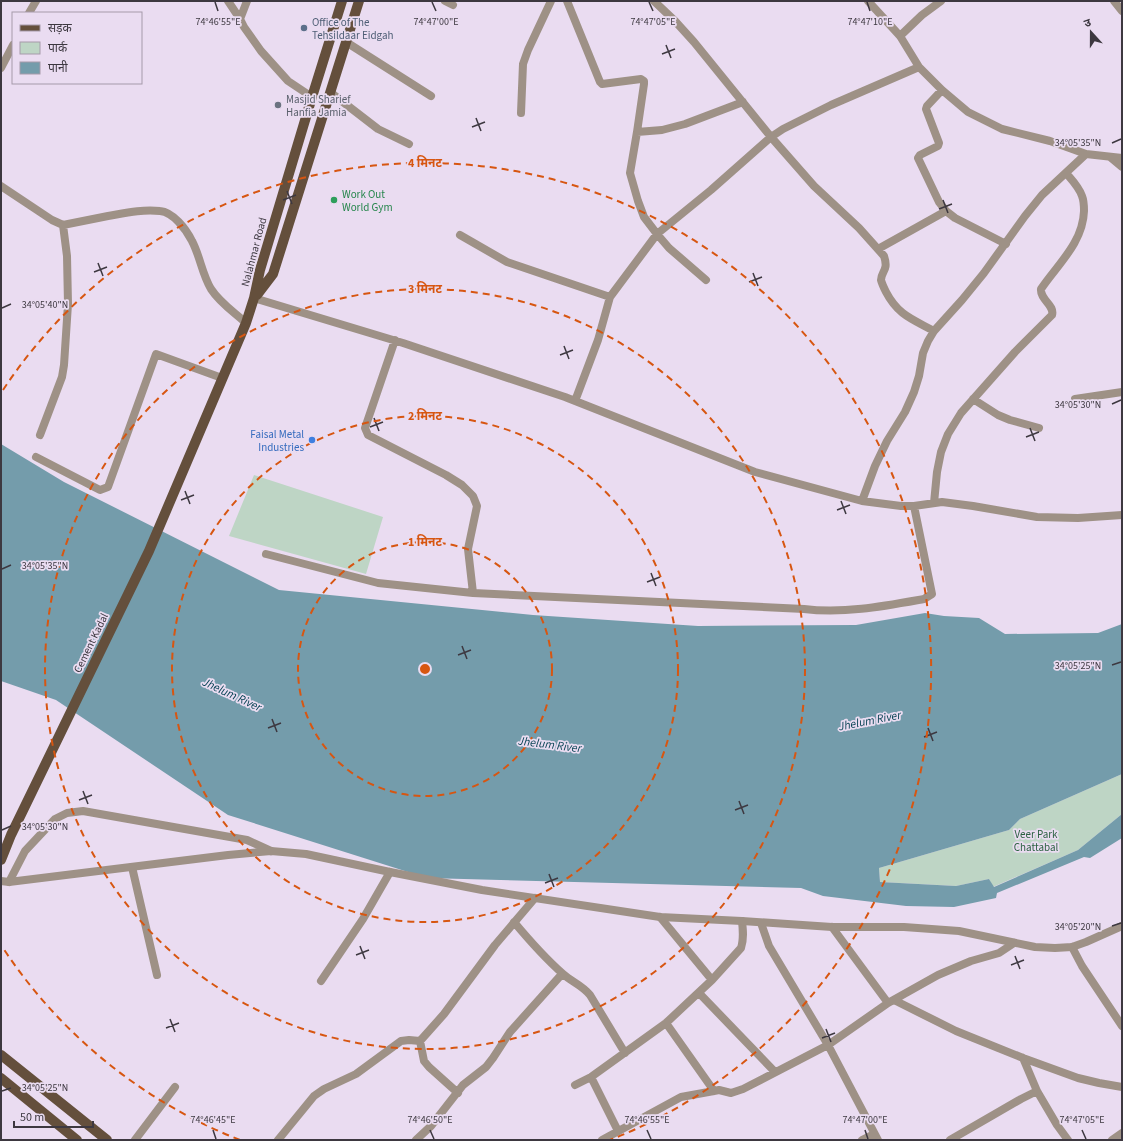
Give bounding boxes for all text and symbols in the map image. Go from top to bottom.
legend [12,12,142,84]
north arrow [1071,12,1111,52]
text: 74°46'55"E [195,15,241,29]
place label: Office of The Tehsildaar Eidgah [312,15,393,43]
text: 74°47'00"E [413,15,459,29]
text: 74°47'05"E [630,15,676,29]
text: 74°47'10"E [847,15,893,29]
text: उ [1082,15,1094,31]
text: सड़क [48,20,73,37]
marker: Office of The Tehsildaar Eidgah [299,23,309,33]
text: पार्क [48,40,68,57]
text: पानी [48,60,69,77]
place label: Masjid Sharief Hanfia Jamia [286,92,351,120]
marker: Masjid Sharief Hanfia Jamia [273,100,283,110]
text: 34°05'35"N [1055,136,1101,150]
text: 4 मिनट [408,155,442,172]
place label: Work Out World Gym [342,187,393,215]
marker: Work Out World Gym [329,195,339,205]
street label: Nalahmar Road [238,216,270,288]
text: 3 मिनट [408,281,442,298]
text: 34°05'40"N [22,298,68,312]
text: 34°05'30"N [1055,398,1101,412]
text: 2 मिनट [408,408,442,425]
place label: Faisal Metal Industries [250,427,304,455]
marker: Faisal Metal Industries [307,435,317,445]
text: 1 मिनट [408,534,442,551]
text: 34°05'35"N [22,559,68,573]
street label: Cement Kadal [70,611,112,675]
text: 34°05'25"N [1055,659,1101,673]
centre of rings [418,662,432,676]
water label: Jhelum River [199,673,265,716]
water label: Jhelum River [836,706,904,736]
water label: Jhelum River [516,733,583,757]
text: 34°05'30"N [22,820,68,834]
park label: Veer Park Chattabal [1014,827,1058,855]
text: 34°05'20"N [1055,920,1101,934]
text: 34°05'25"N [22,1081,68,1095]
scale bar [14,1103,93,1129]
text: 50 m [20,1109,44,1126]
text: 74°46'45"E [190,1113,236,1127]
text: 74°46'50"E [407,1113,453,1127]
text: 74°46'55"E [624,1113,670,1127]
text: 74°47'00"E [842,1113,888,1127]
text: 74°47'05"E [1059,1113,1105,1127]

